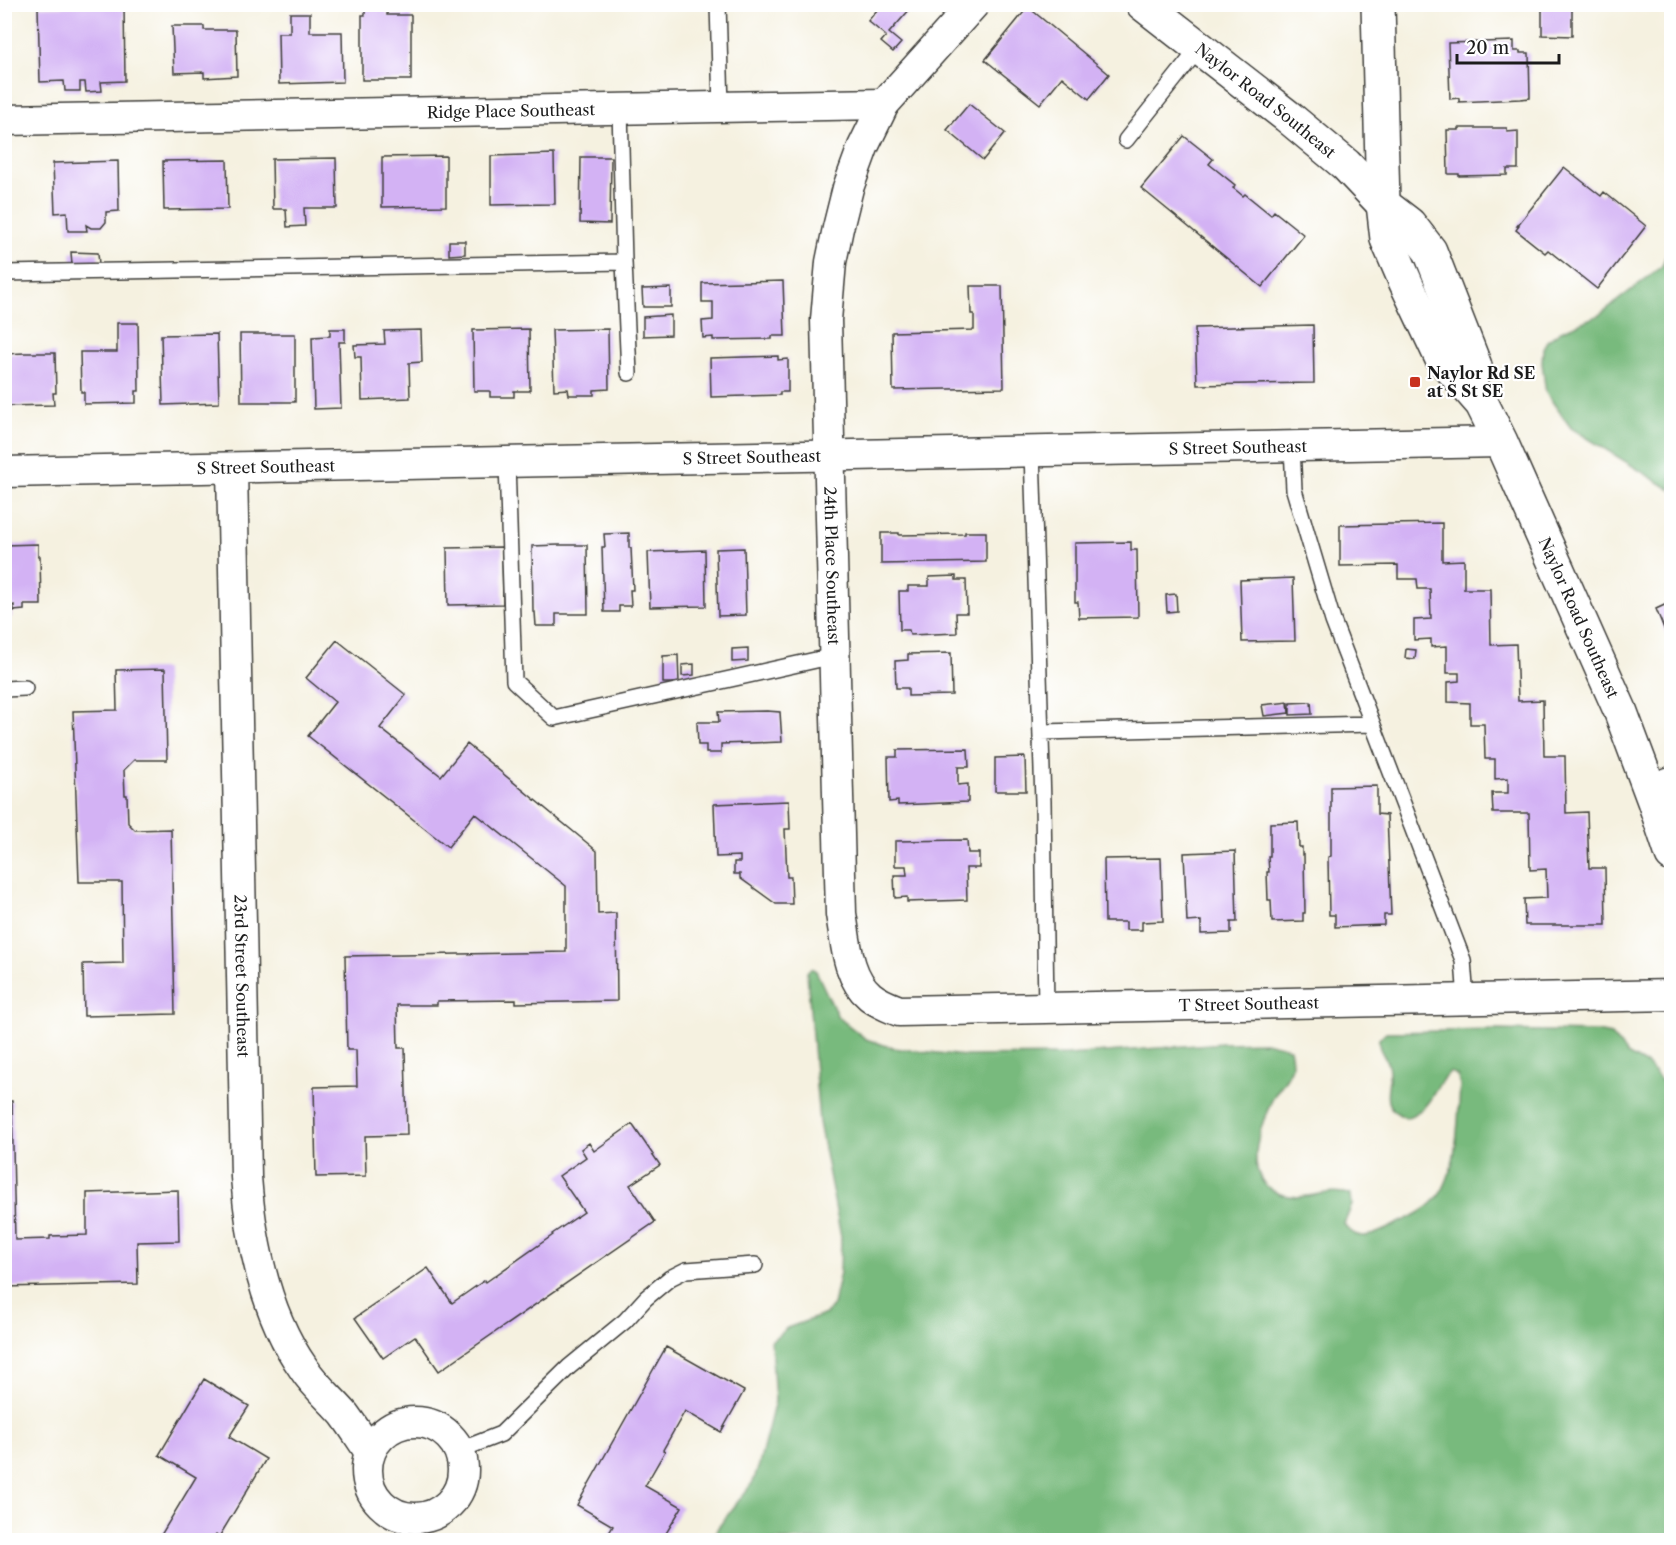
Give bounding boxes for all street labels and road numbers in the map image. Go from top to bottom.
street label: Naylor Road Southeast [1191,39,1340,163]
street label: Ridge Place Southeast [427,99,596,122]
street label: S Street Southeast [1168,436,1307,459]
street label: S Street Southeast [682,446,822,468]
street label: S Street Southeast [197,455,336,478]
street label: 24th Place Southeast [820,486,844,646]
street label: Naylor Road Southeast [1535,534,1623,701]
street label: 23rd Street Southeast [230,894,254,1058]
street label: T Street Southeast [1178,992,1319,1015]

